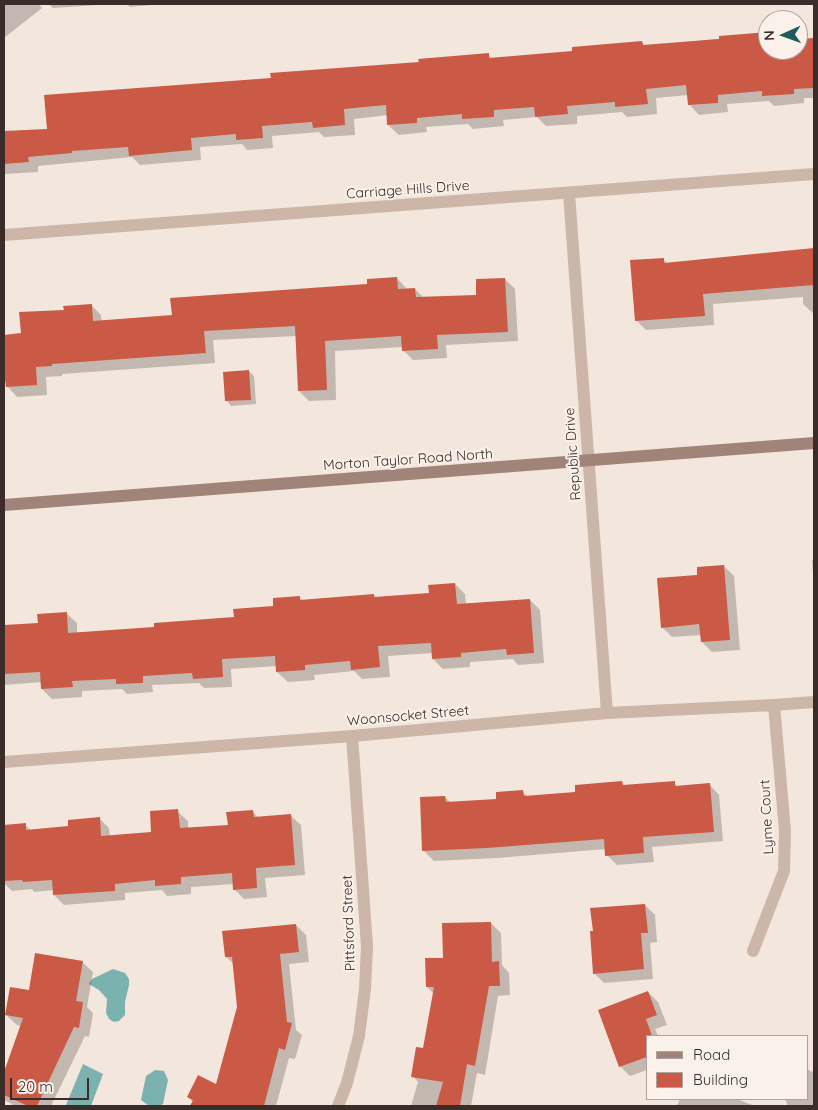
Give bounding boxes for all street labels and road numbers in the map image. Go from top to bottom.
street label: Carriage Hills Drive [346,177,470,203]
street label: Republic Drive [561,407,585,501]
street label: Morton Taylor Road North [323,446,493,474]
street label: Woonsocket Street [346,702,470,730]
street label: Lyme Court [757,779,777,855]
street label: Pittsford Street [339,875,359,971]

